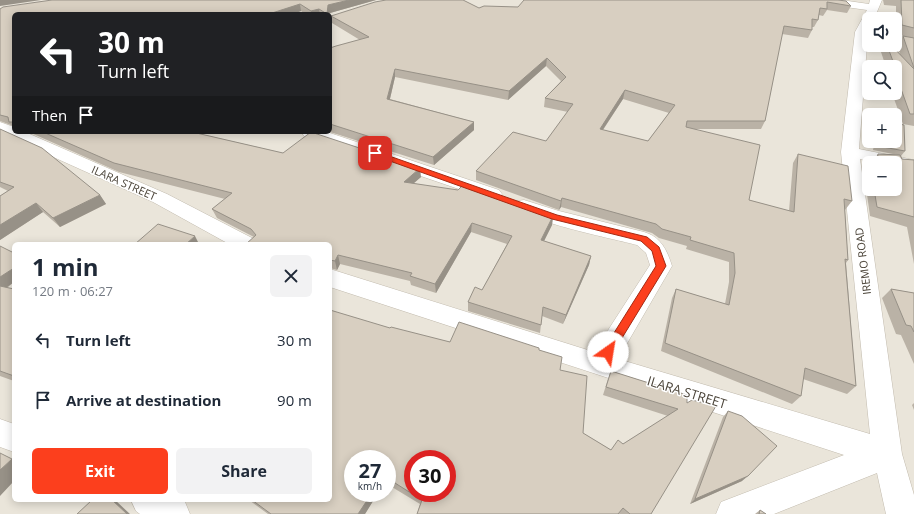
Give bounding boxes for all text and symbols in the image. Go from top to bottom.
map controls [862,12,902,196]
button: sound [862,12,902,52]
text: 30 m [98,23,165,61]
icon: left [32,28,84,80]
text: Turn left [98,59,169,83]
button: search [862,60,902,100]
icon: arrive [75,104,97,126]
text: Then [32,105,67,125]
button: + [862,108,902,148]
pin [358,136,392,170]
icon: arrive [364,142,386,164]
button: − [862,156,902,196]
street label: ILARA STREET [89,162,159,204]
street label: IREMO ROAD [851,227,874,296]
text: 1 min [32,250,99,283]
button: close [270,255,312,297]
text: 120 m · 06:27 [32,282,113,300]
icon: left [32,329,54,351]
text: Turn left [66,330,131,350]
text: 30 m [277,330,312,350]
position arrow [587,331,629,373]
street label: ILARA STREET [645,371,730,413]
icon: arrive [32,389,54,411]
text: Arrive at destination [66,390,221,410]
text: 90 m [277,390,312,410]
button: Exit [32,448,168,494]
button: Share [176,448,312,494]
speed limit sign: 30 [404,450,456,502]
text: 27 [359,457,381,484]
text: km/h [358,479,382,493]

